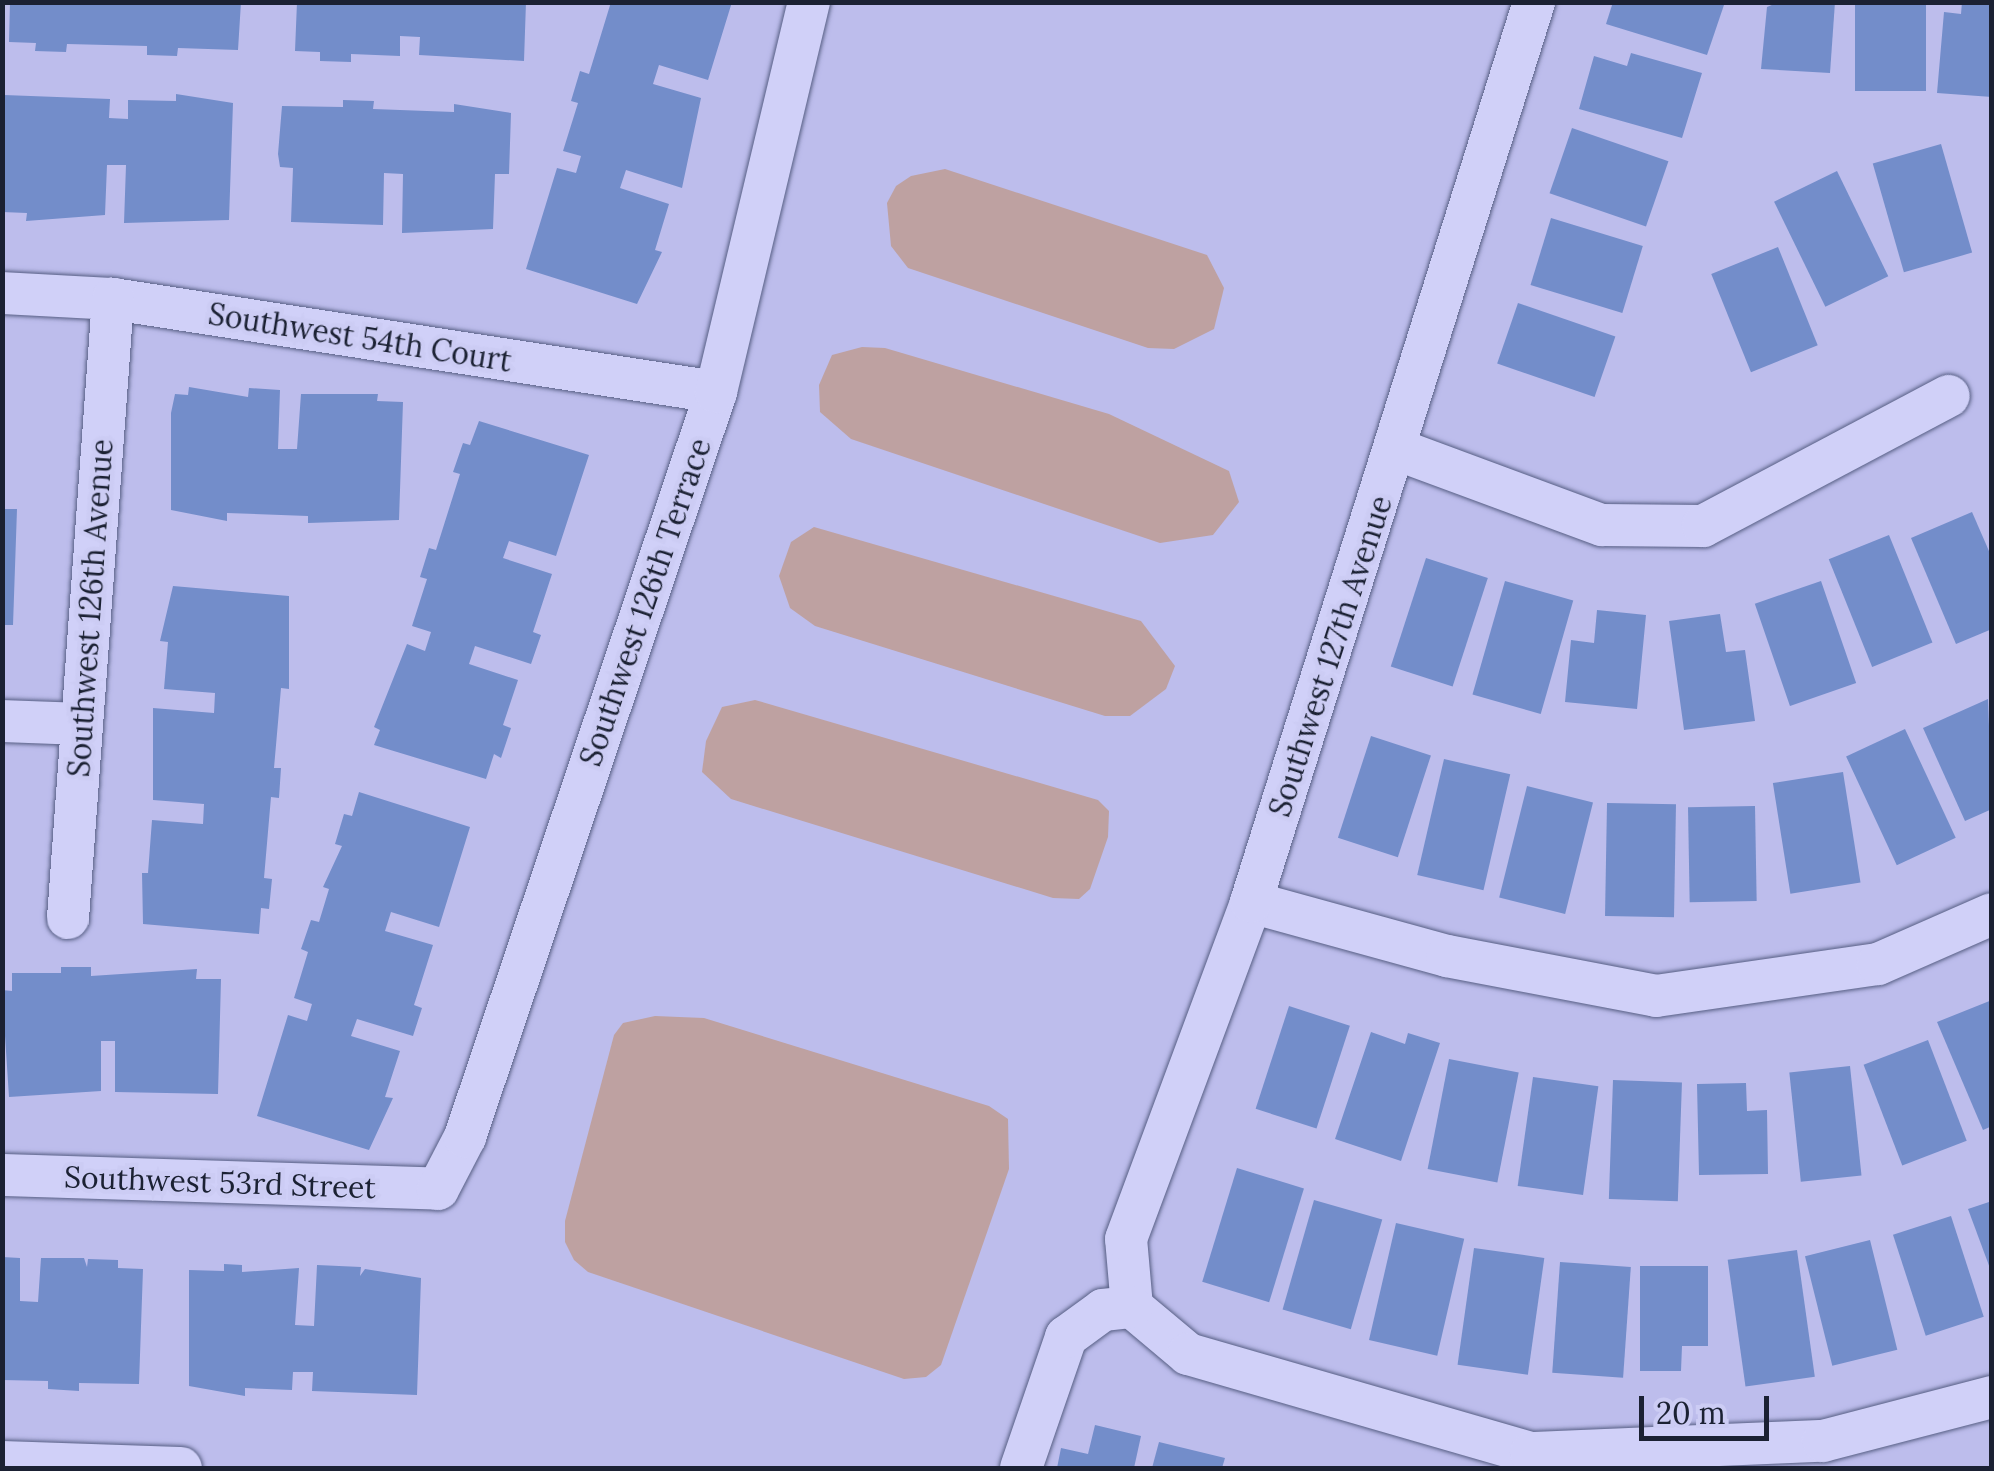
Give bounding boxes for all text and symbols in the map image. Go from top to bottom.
street label: Southwest 54th Court [206,295,514,379]
street label: Southwest 126th Terrace [572,433,718,771]
street label: Southwest 126th Avenue [60,438,120,778]
street label: Southwest 127th Avenue [1261,491,1399,821]
street label: Southwest 53rd Street [63,1159,377,1205]
scale bar [1644,1376,1774,1438]
text: 20 m [1656,1394,1725,1432]

